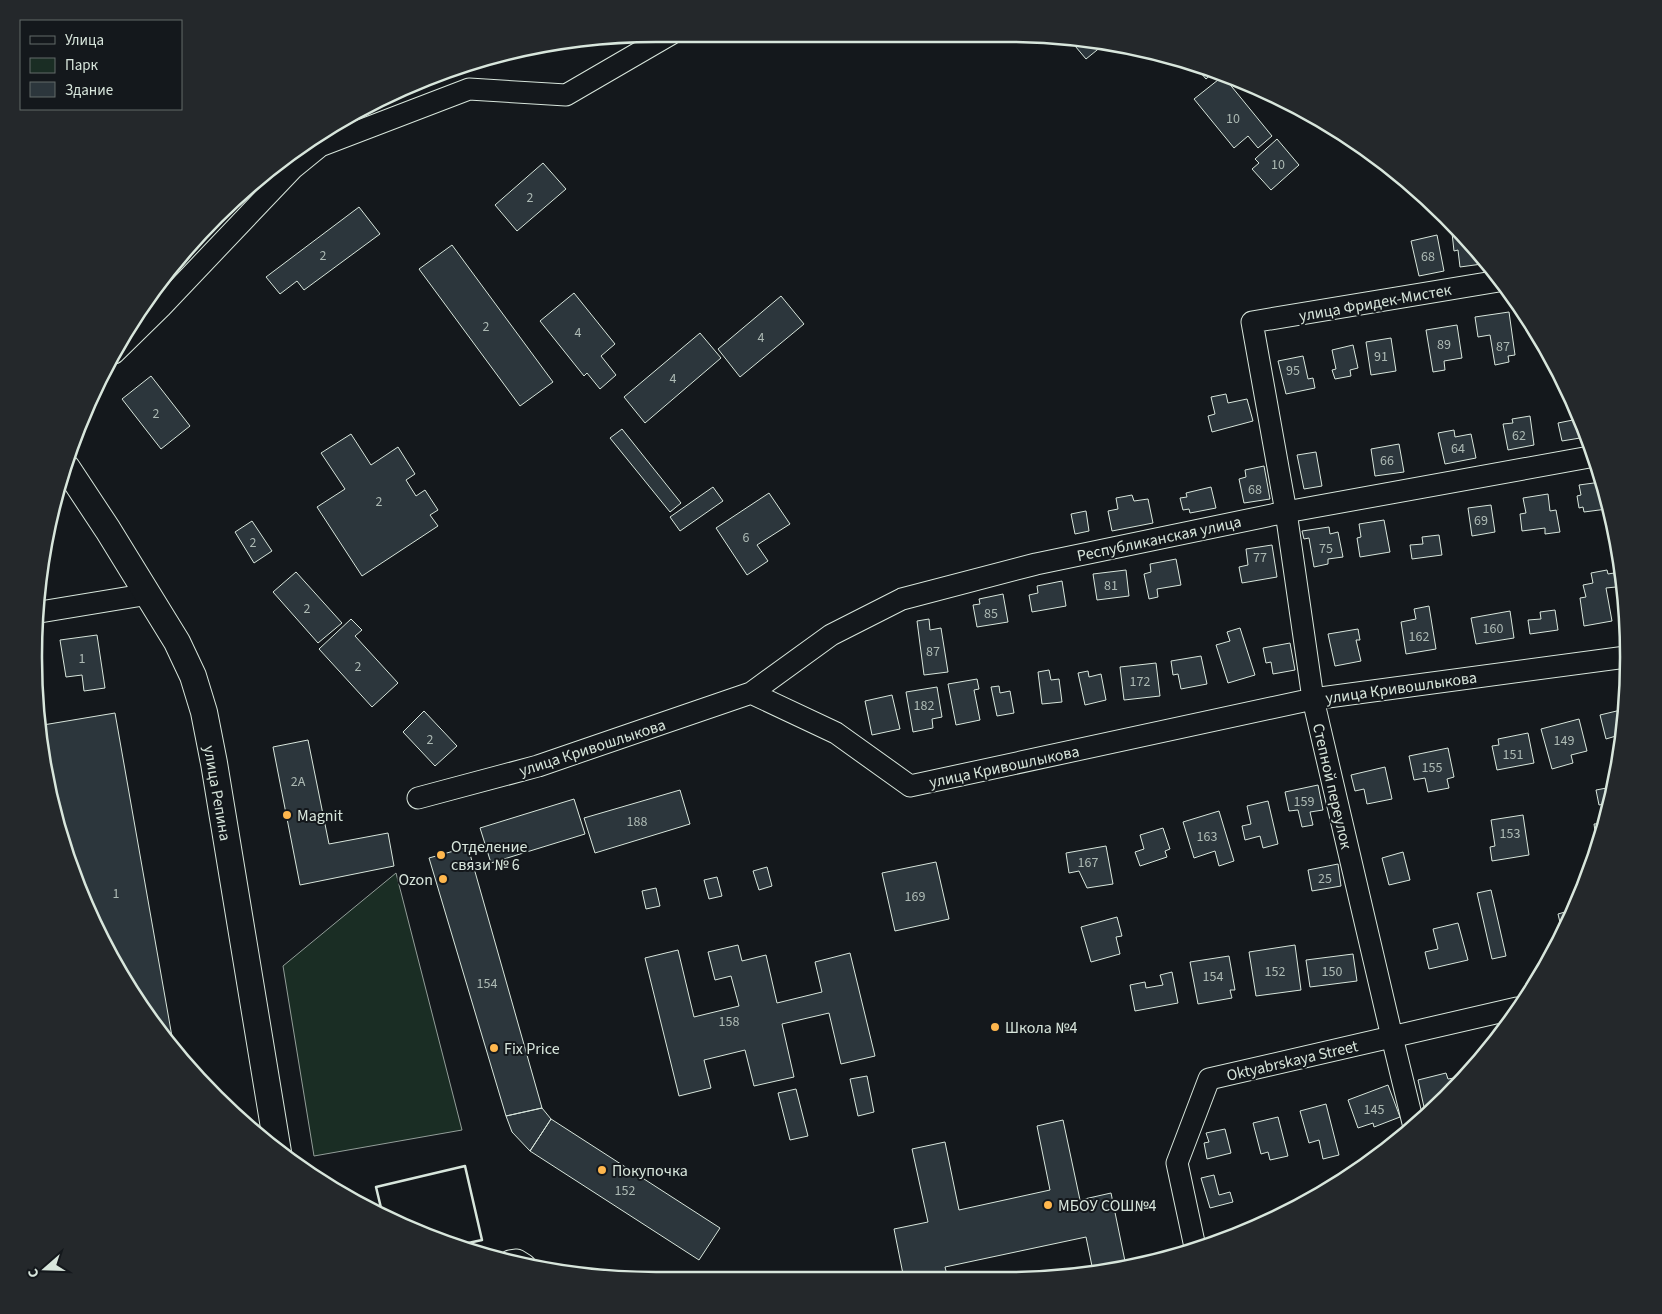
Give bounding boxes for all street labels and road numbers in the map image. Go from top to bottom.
street label: улица Фридек-Мистек [1297,279,1453,327]
street label: Республиканская улица [1075,511,1243,567]
street label: улица Кривошлыкова [1324,666,1478,710]
street label: улица Кривошлыкова [516,714,668,782]
street label: Степной переулок [1307,721,1357,851]
street label: улица Кривошлыкова [927,740,1081,794]
street label: улица Репина [198,744,236,843]
street label: Oktyabrskaya Street [1224,1035,1361,1087]

